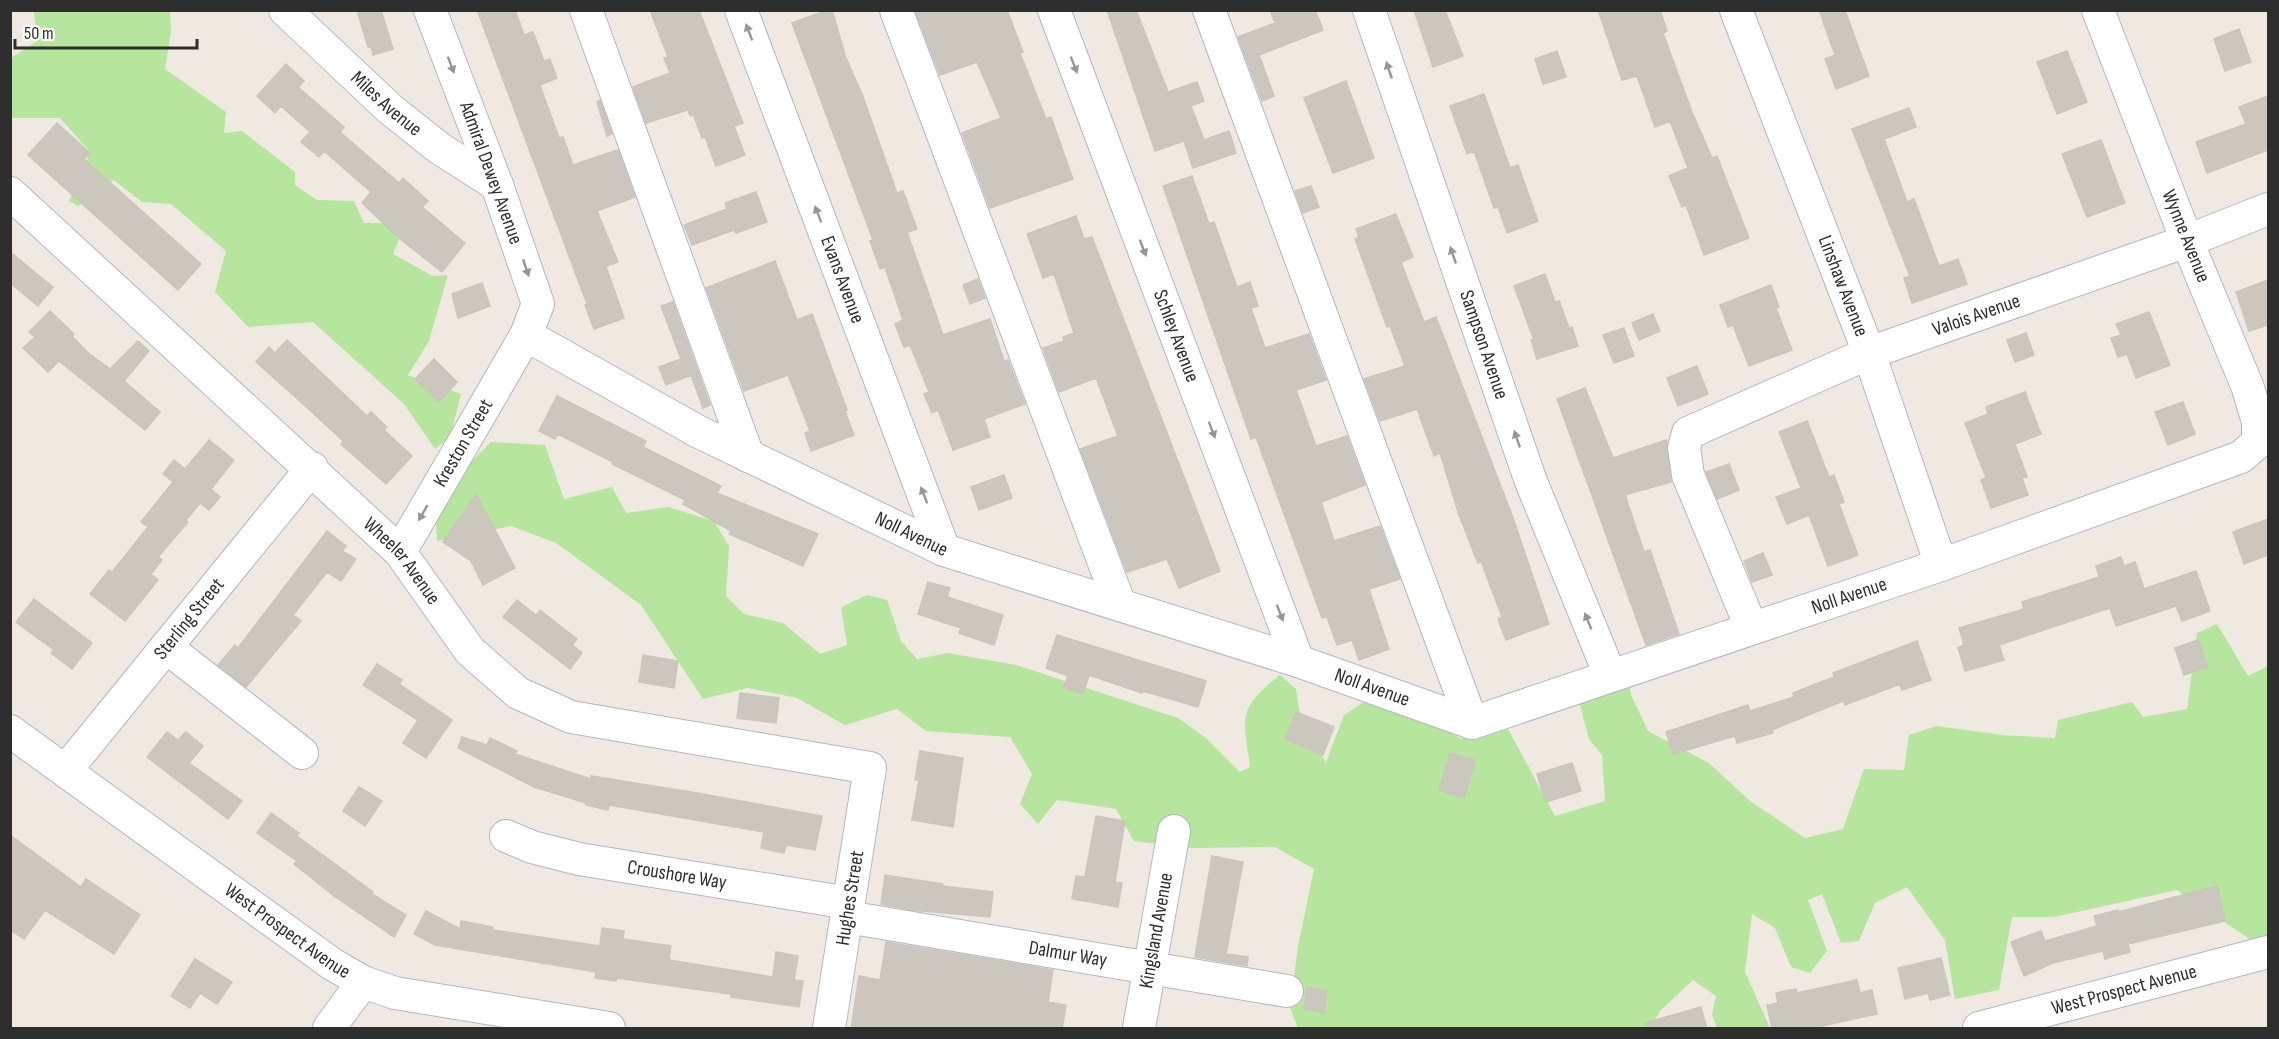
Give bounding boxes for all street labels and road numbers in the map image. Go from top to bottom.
street label: Miles Avenue [346,66,426,141]
street label: Admiral Dewey Avenue [454,98,528,248]
street label: Wynne Avenue [2157,186,2215,286]
street label: Linshaw Avenue [1813,232,1873,340]
street label: Evans Avenue [815,233,870,327]
street label: Schley Avenue [1148,286,1204,385]
street label: Sampson Avenue [1454,287,1514,402]
street label: Valois Avenue [1929,289,2023,342]
street label: Kreston Street [428,395,498,491]
street label: Noll Avenue [871,506,952,562]
street label: Wheeler Avenue [358,512,445,609]
street label: Noll Avenue [1808,572,1890,620]
street label: Sterling Street [149,573,229,664]
street label: Noll Avenue [1331,663,1413,712]
street label: Hughes Street [831,849,869,947]
street label: Croushore Way [626,855,729,895]
street label: Kingsland Avenue [1134,871,1178,990]
street label: West Prospect Avenue [220,878,355,984]
street label: Dalmur Way [1027,936,1109,973]
street label: West Prospect Avenue [2049,959,2199,1020]

